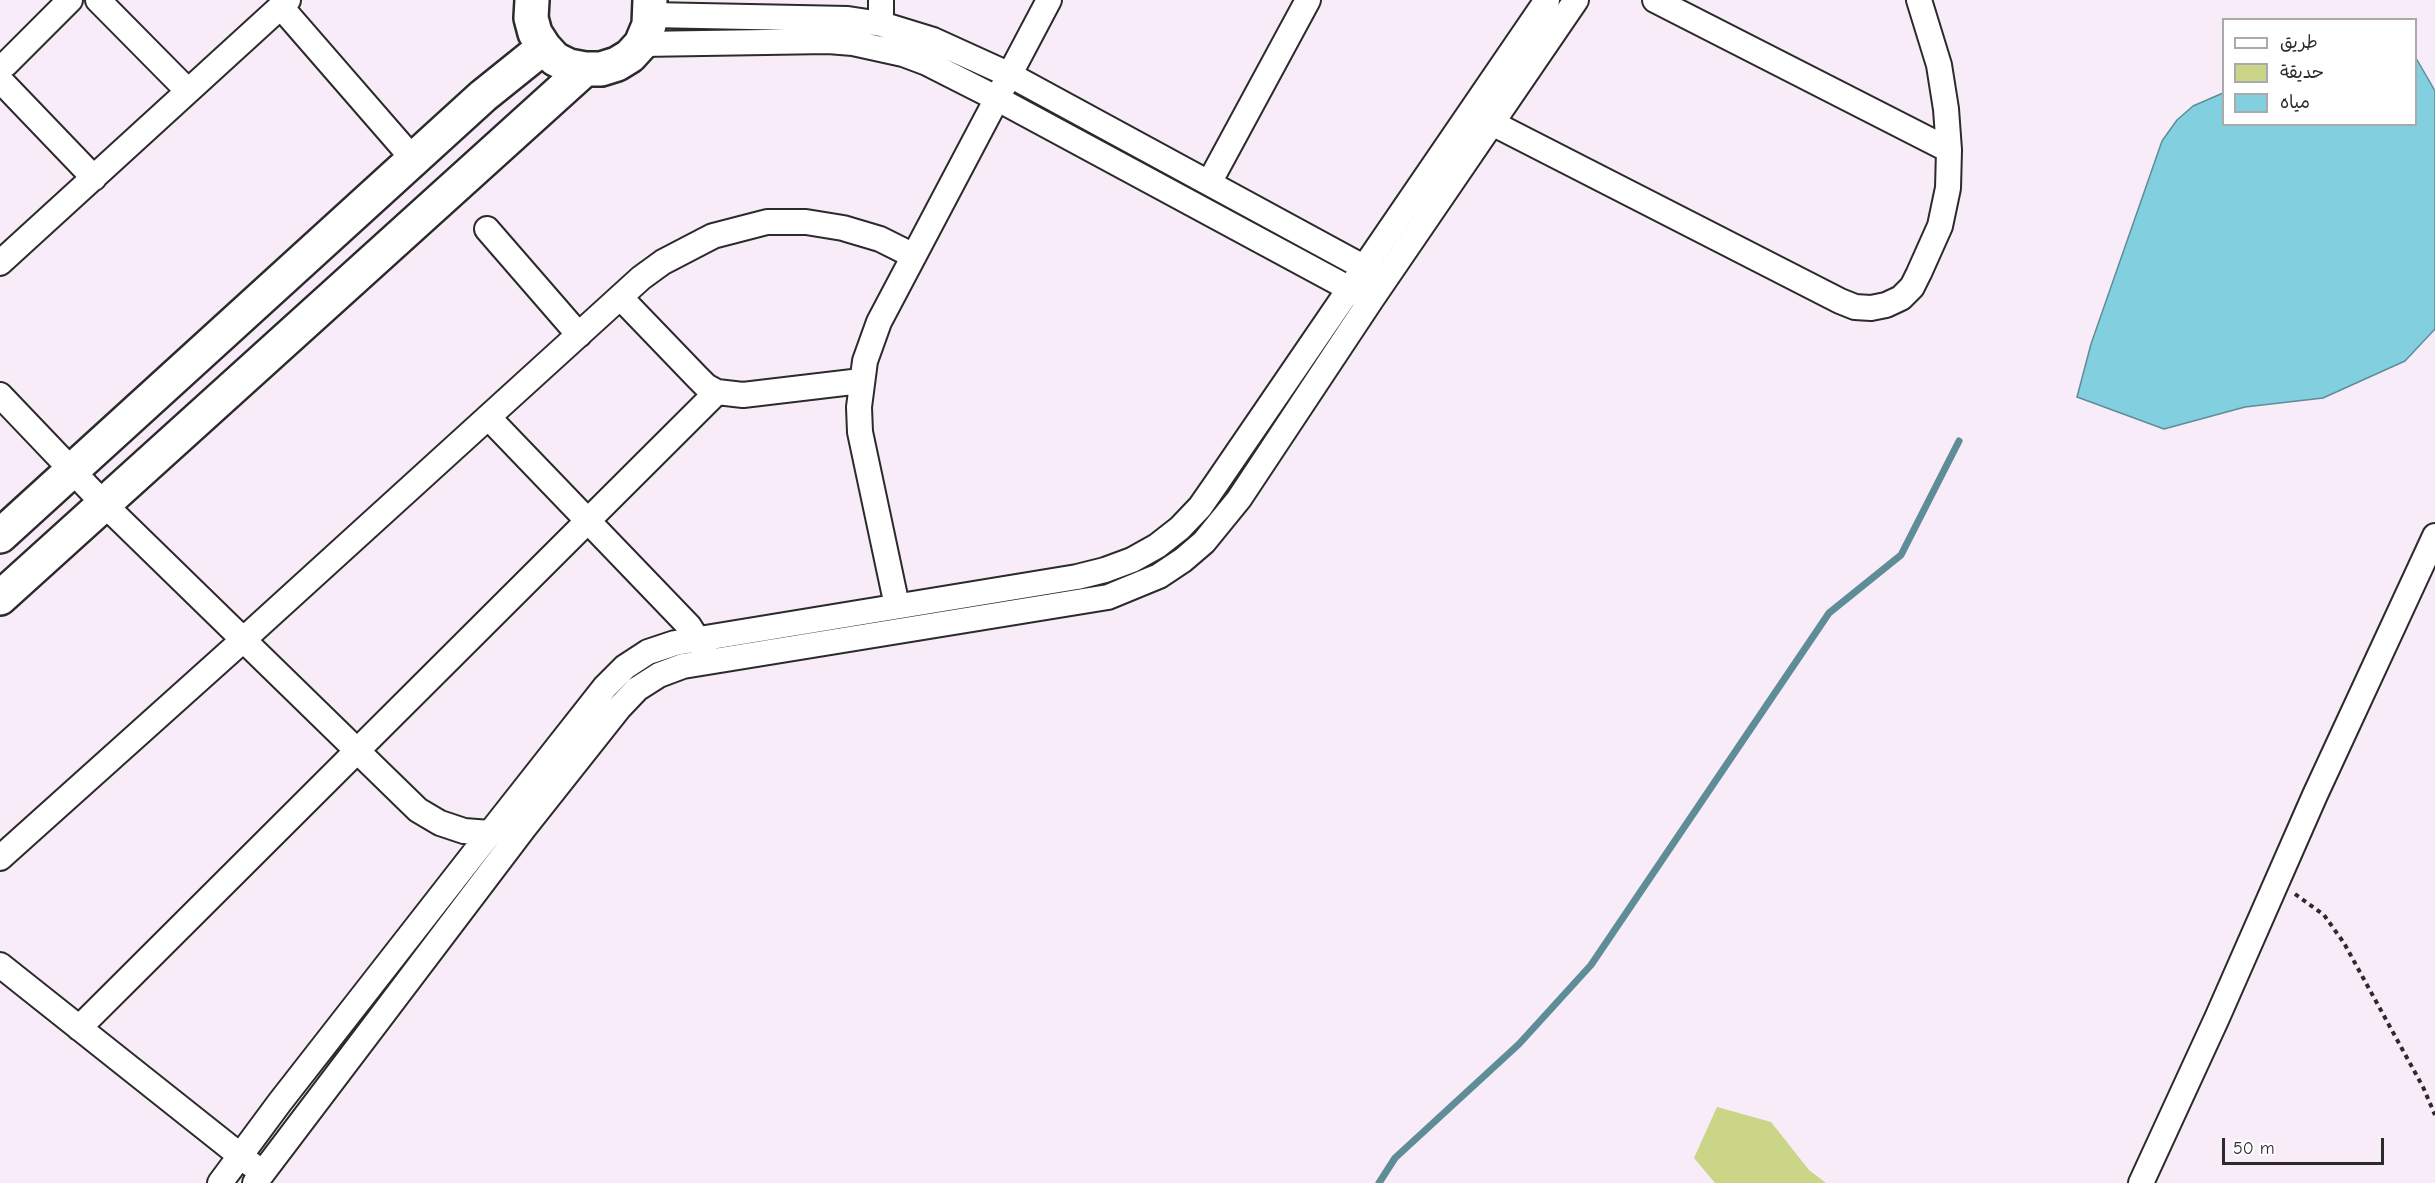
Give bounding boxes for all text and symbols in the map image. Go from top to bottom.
legend [2222,18,2417,126]
text: طريق [2280,32,2318,53]
text: حديقة [2280,62,2324,83]
text: مياه [2280,92,2310,113]
scale bar [2225,1126,2387,1164]
text: 50 m [2233,1138,2275,1159]

